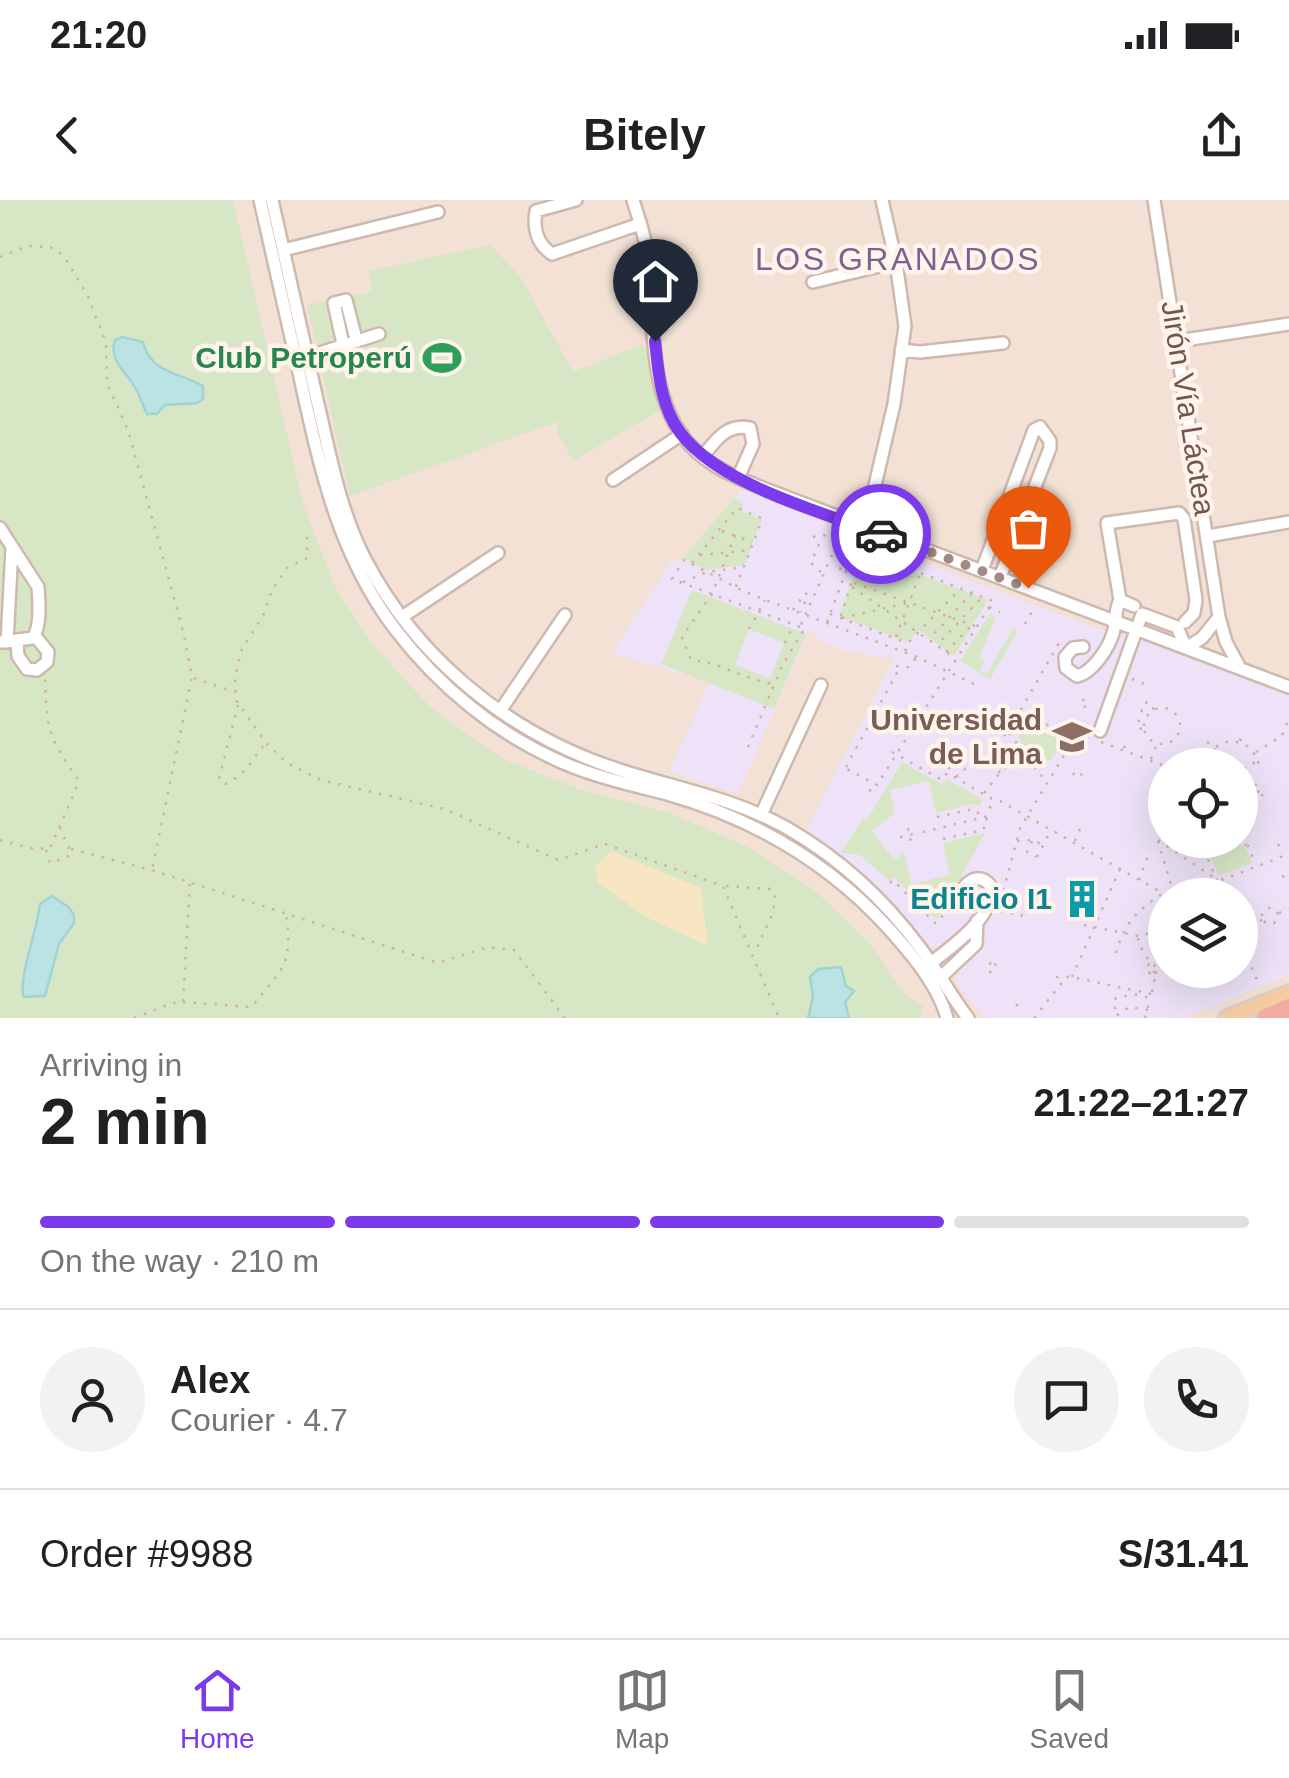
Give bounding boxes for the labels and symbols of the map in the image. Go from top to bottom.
pin [613,239,698,342]
district label: LOS GRANADOS [755,241,1041,277]
street label: Jirón Vía Láctea [1155,298,1222,518]
sports icon: Club Petroperú [421,337,463,379]
place label: Club Petroperú [195,341,412,374]
courier [831,484,931,584]
pin [986,486,1071,589]
place label: Universidad de Lima [870,703,1042,770]
school or university icon: Universidad de Lima [1051,716,1093,758]
building icon: Edificio I1 [1061,878,1103,920]
place label: Edificio I1 [910,882,1052,915]

